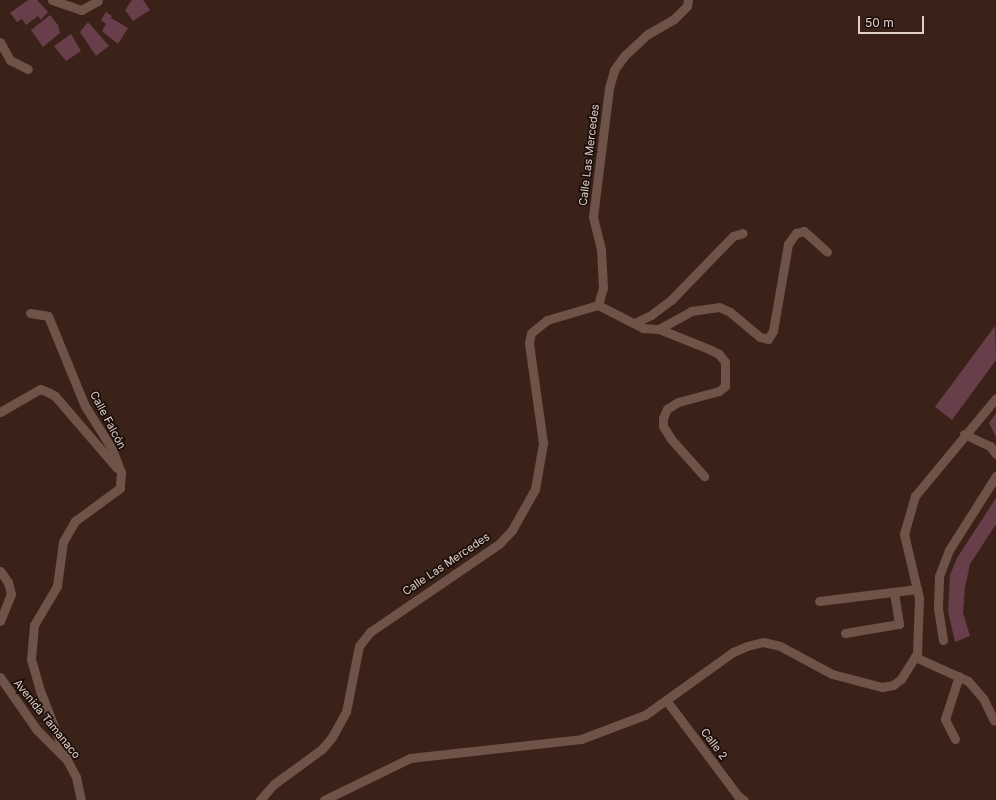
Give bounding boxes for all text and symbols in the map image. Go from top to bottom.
scale bar [860,8,926,34]
text: 50 m [865,15,894,30]
street label: Calle Las Mercedes [576,103,602,207]
street label: Calle Falcón [87,389,129,451]
street label: Calle Las Mercedes [400,530,492,598]
street label: Avenida Tamanaco [11,677,83,761]
street label: Calle 2 [698,726,730,762]

